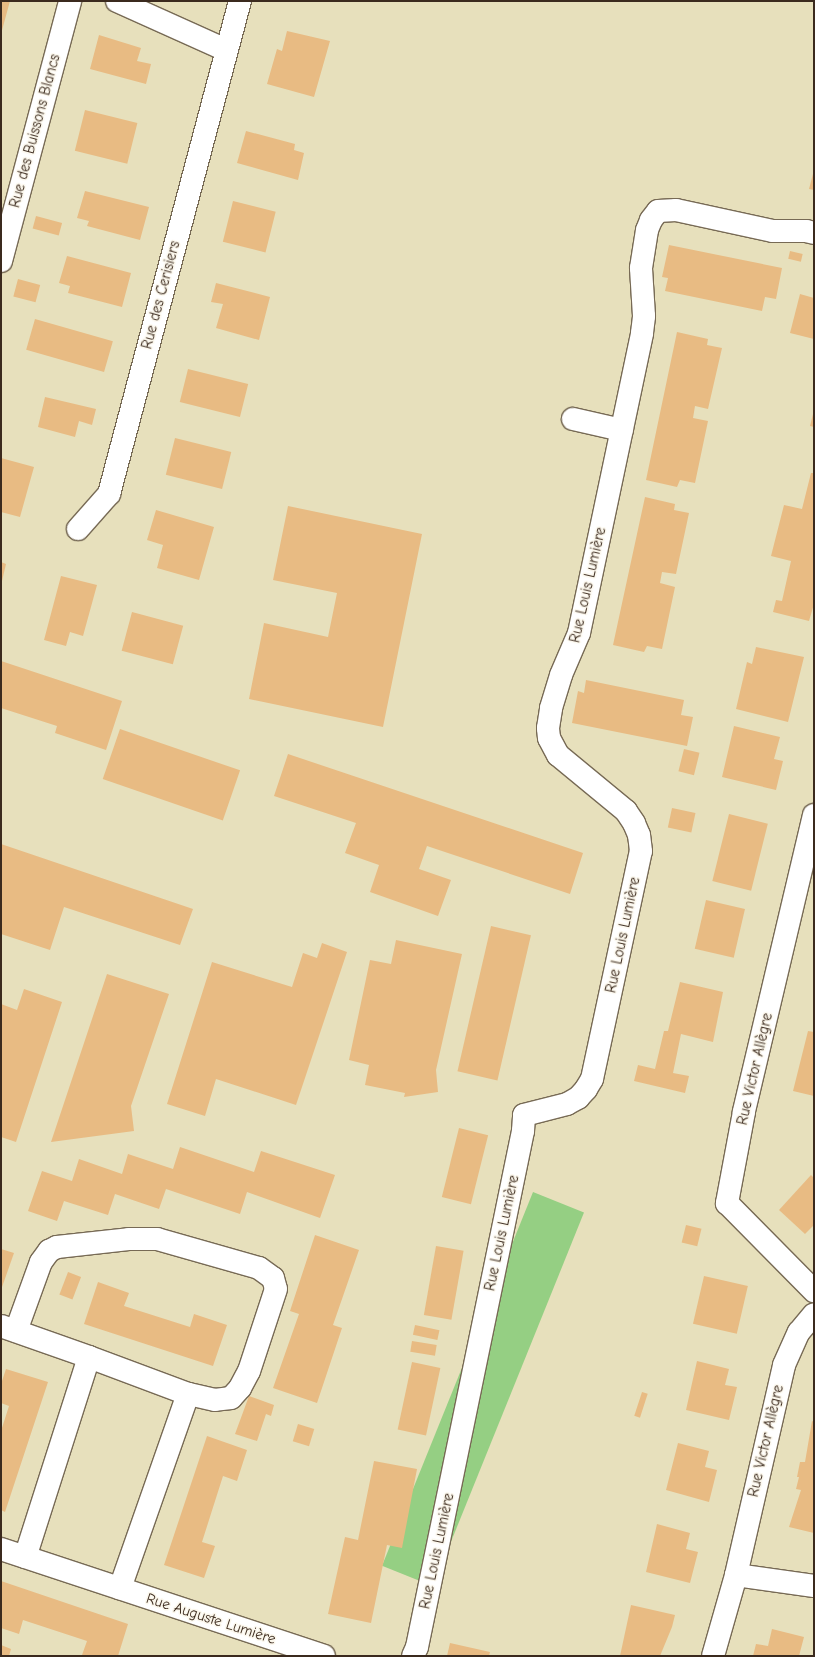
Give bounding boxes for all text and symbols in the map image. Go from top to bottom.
street label: Rue des Buissons Blancs [6,52,64,210]
street label: Rue des Cerisiers [138,239,184,351]
street label: Rue Louis Lumière [566,525,610,645]
street label: Rue Louis Lumière [602,875,644,995]
street label: Rue Victor Allègre [733,1011,777,1127]
street label: Rue Louis Lumière [481,1173,523,1293]
street label: Rue Victor Allègre [744,1383,788,1499]
street label: Rue Louis Lumière [416,1491,458,1611]
street label: Rue Auguste Lumière [144,1590,278,1648]

